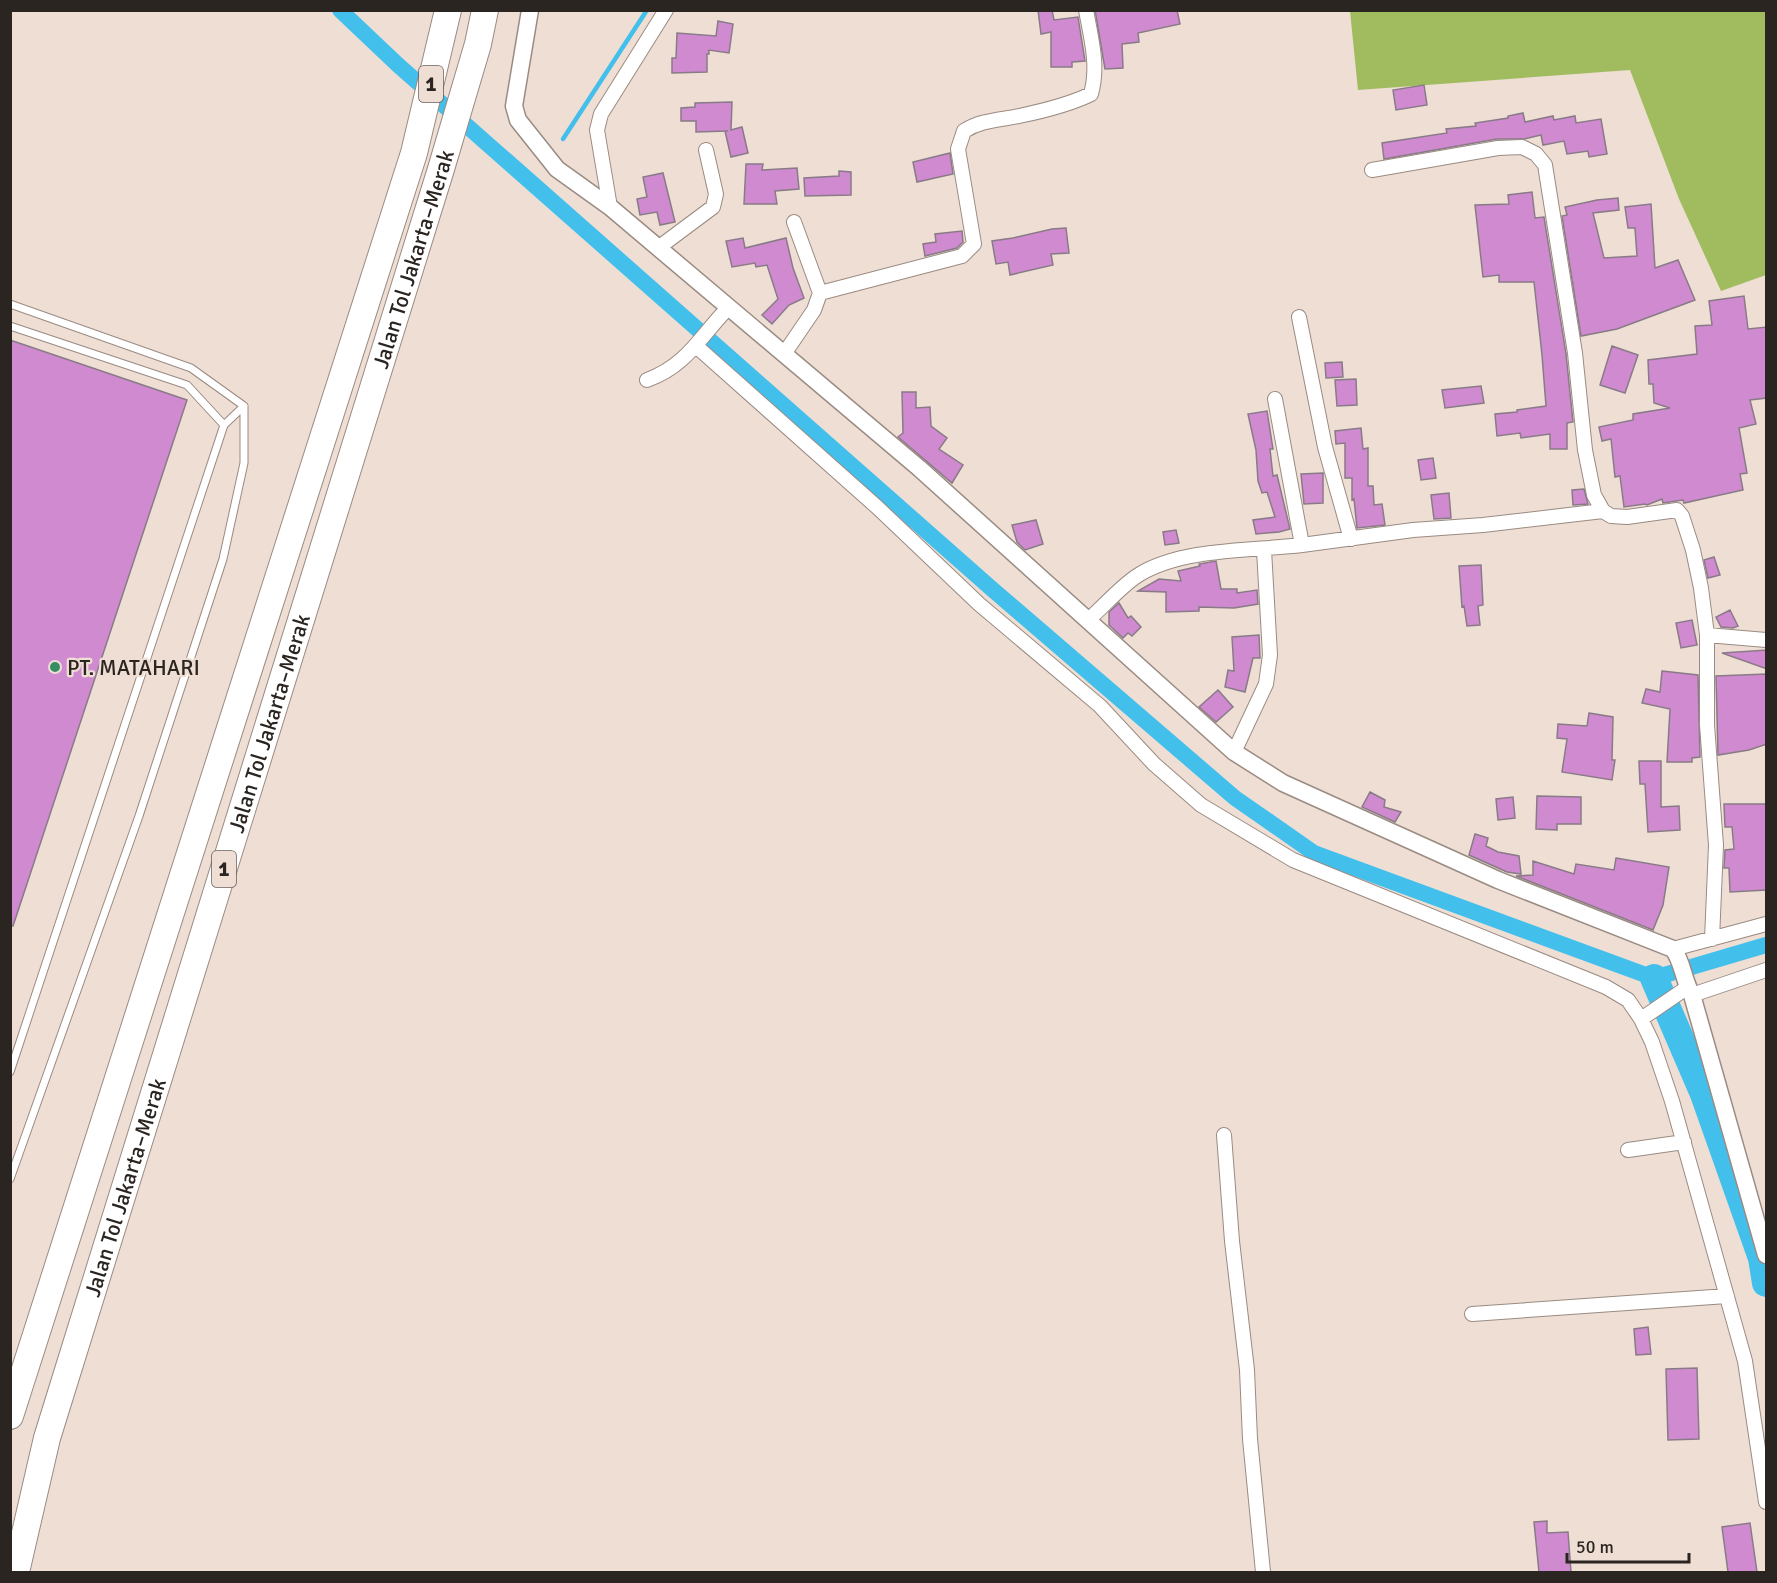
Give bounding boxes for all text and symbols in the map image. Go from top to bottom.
road number: 1 [419,66,443,102]
street label: Jalan Tol Jakarta–Merak [366,147,459,372]
street label: Jalan Tol Jakarta–Merak [222,611,316,836]
place label: PT. MATAHARI [67,654,200,681]
marker: PT. MATAHARI [48,660,62,674]
road number: 1 [212,851,236,887]
street label: Jalan Tol Jakarta–Merak [78,1075,171,1300]
scale bar [1567,1526,1688,1564]
text: 50 m [1576,1536,1614,1558]

